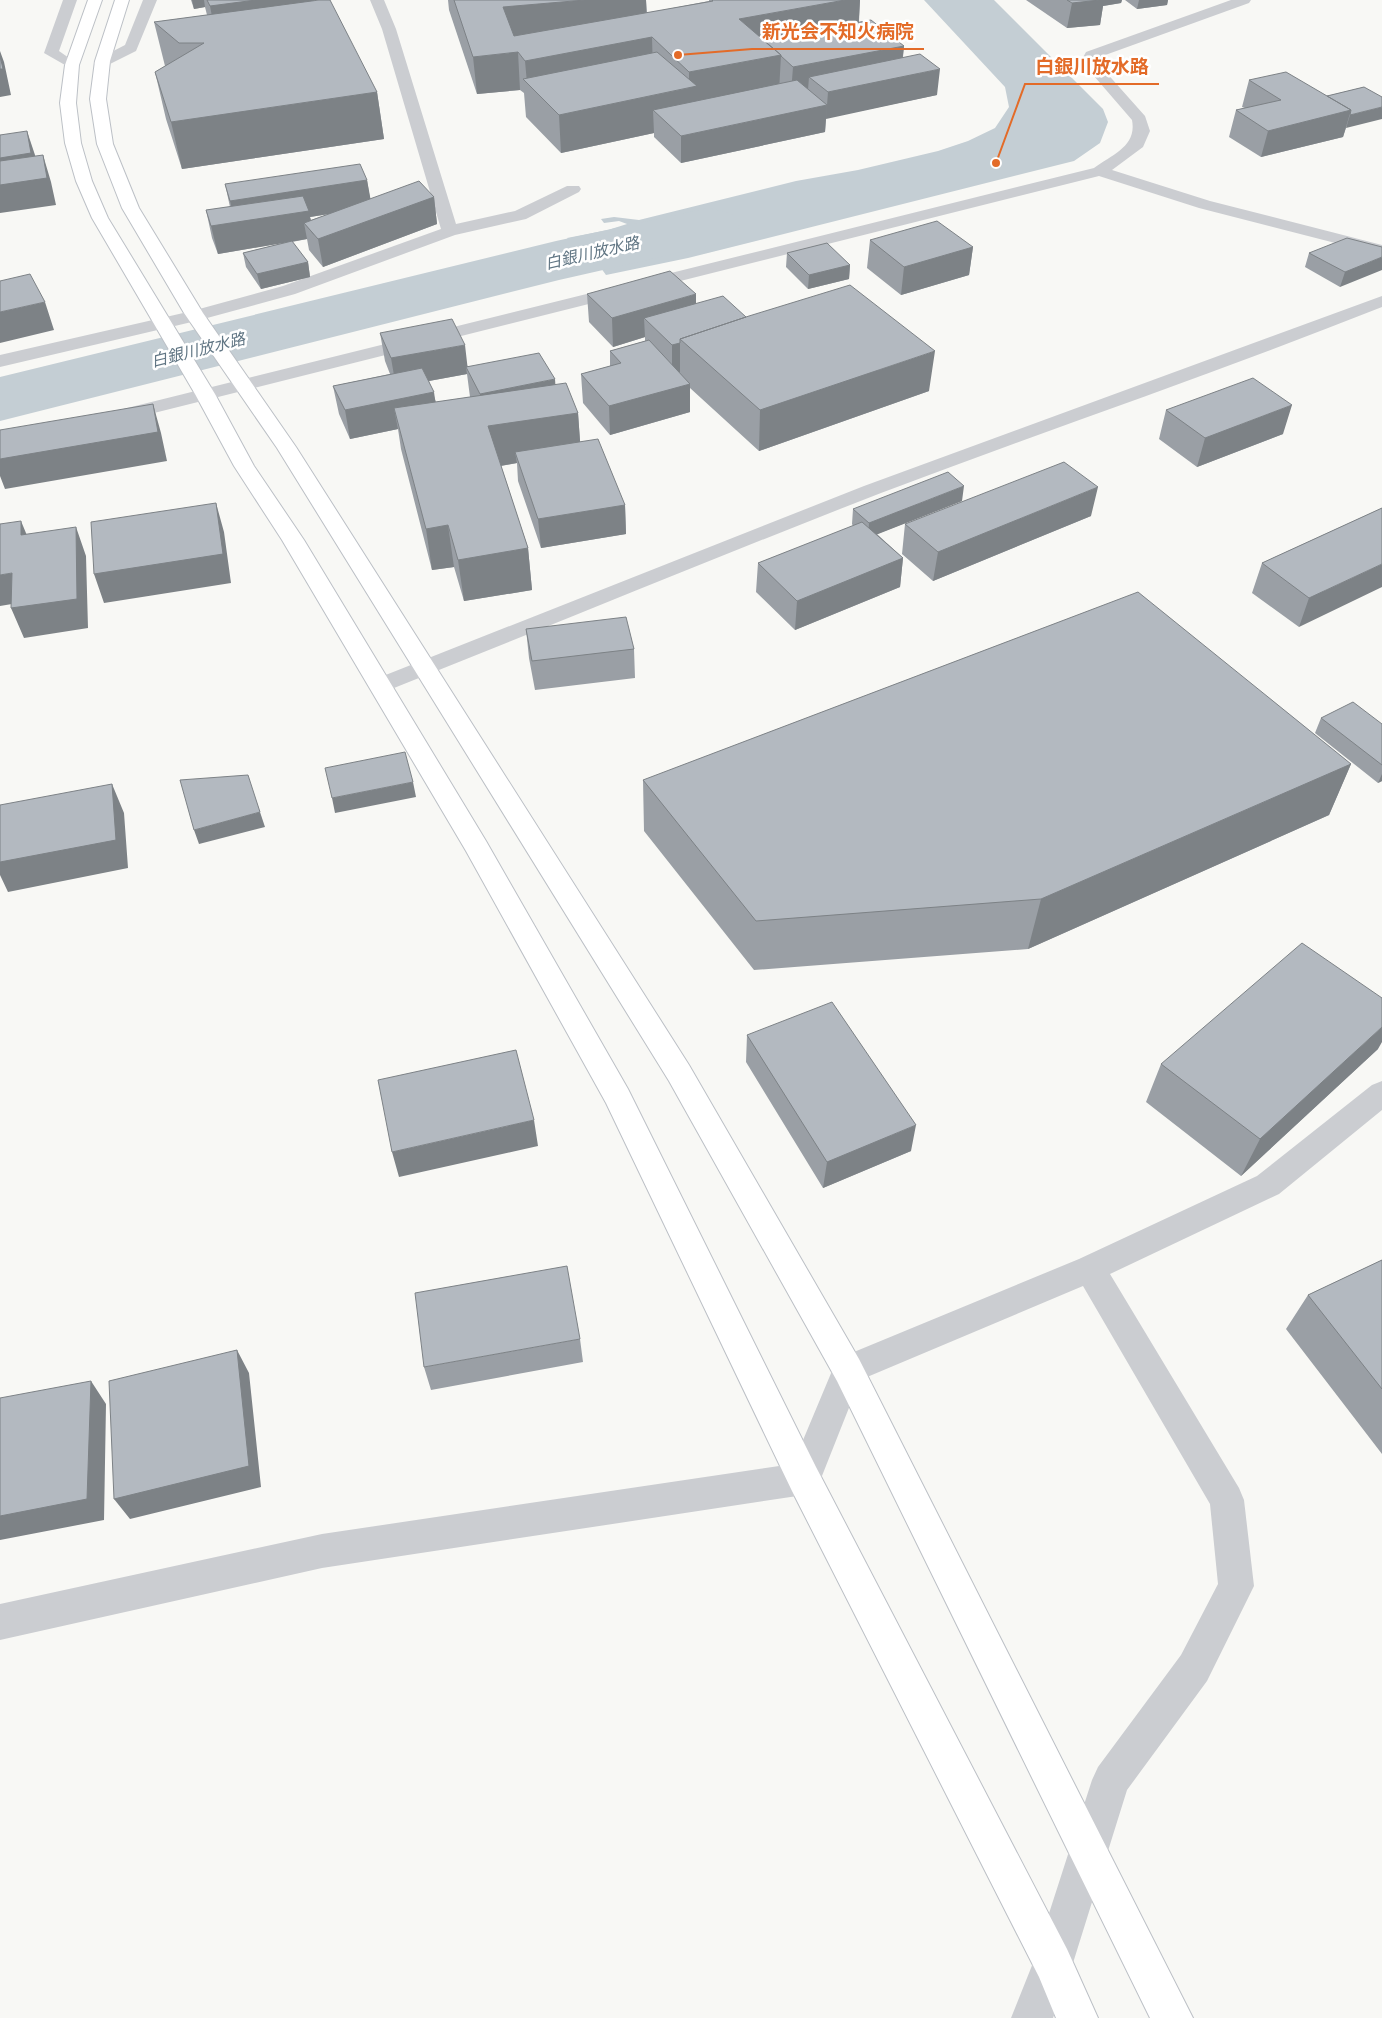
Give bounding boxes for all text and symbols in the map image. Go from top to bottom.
callout: 新光会不知火病院 [752,15,924,49]
text: 新光会不知火病院 [762,20,914,43]
callout: 白銀川放水路 [1025,50,1159,84]
text: 白銀川放水路 [1035,55,1149,78]
water label: 白銀川放水路 [543,232,643,273]
water label: 白銀川放水路 [149,329,249,371]

